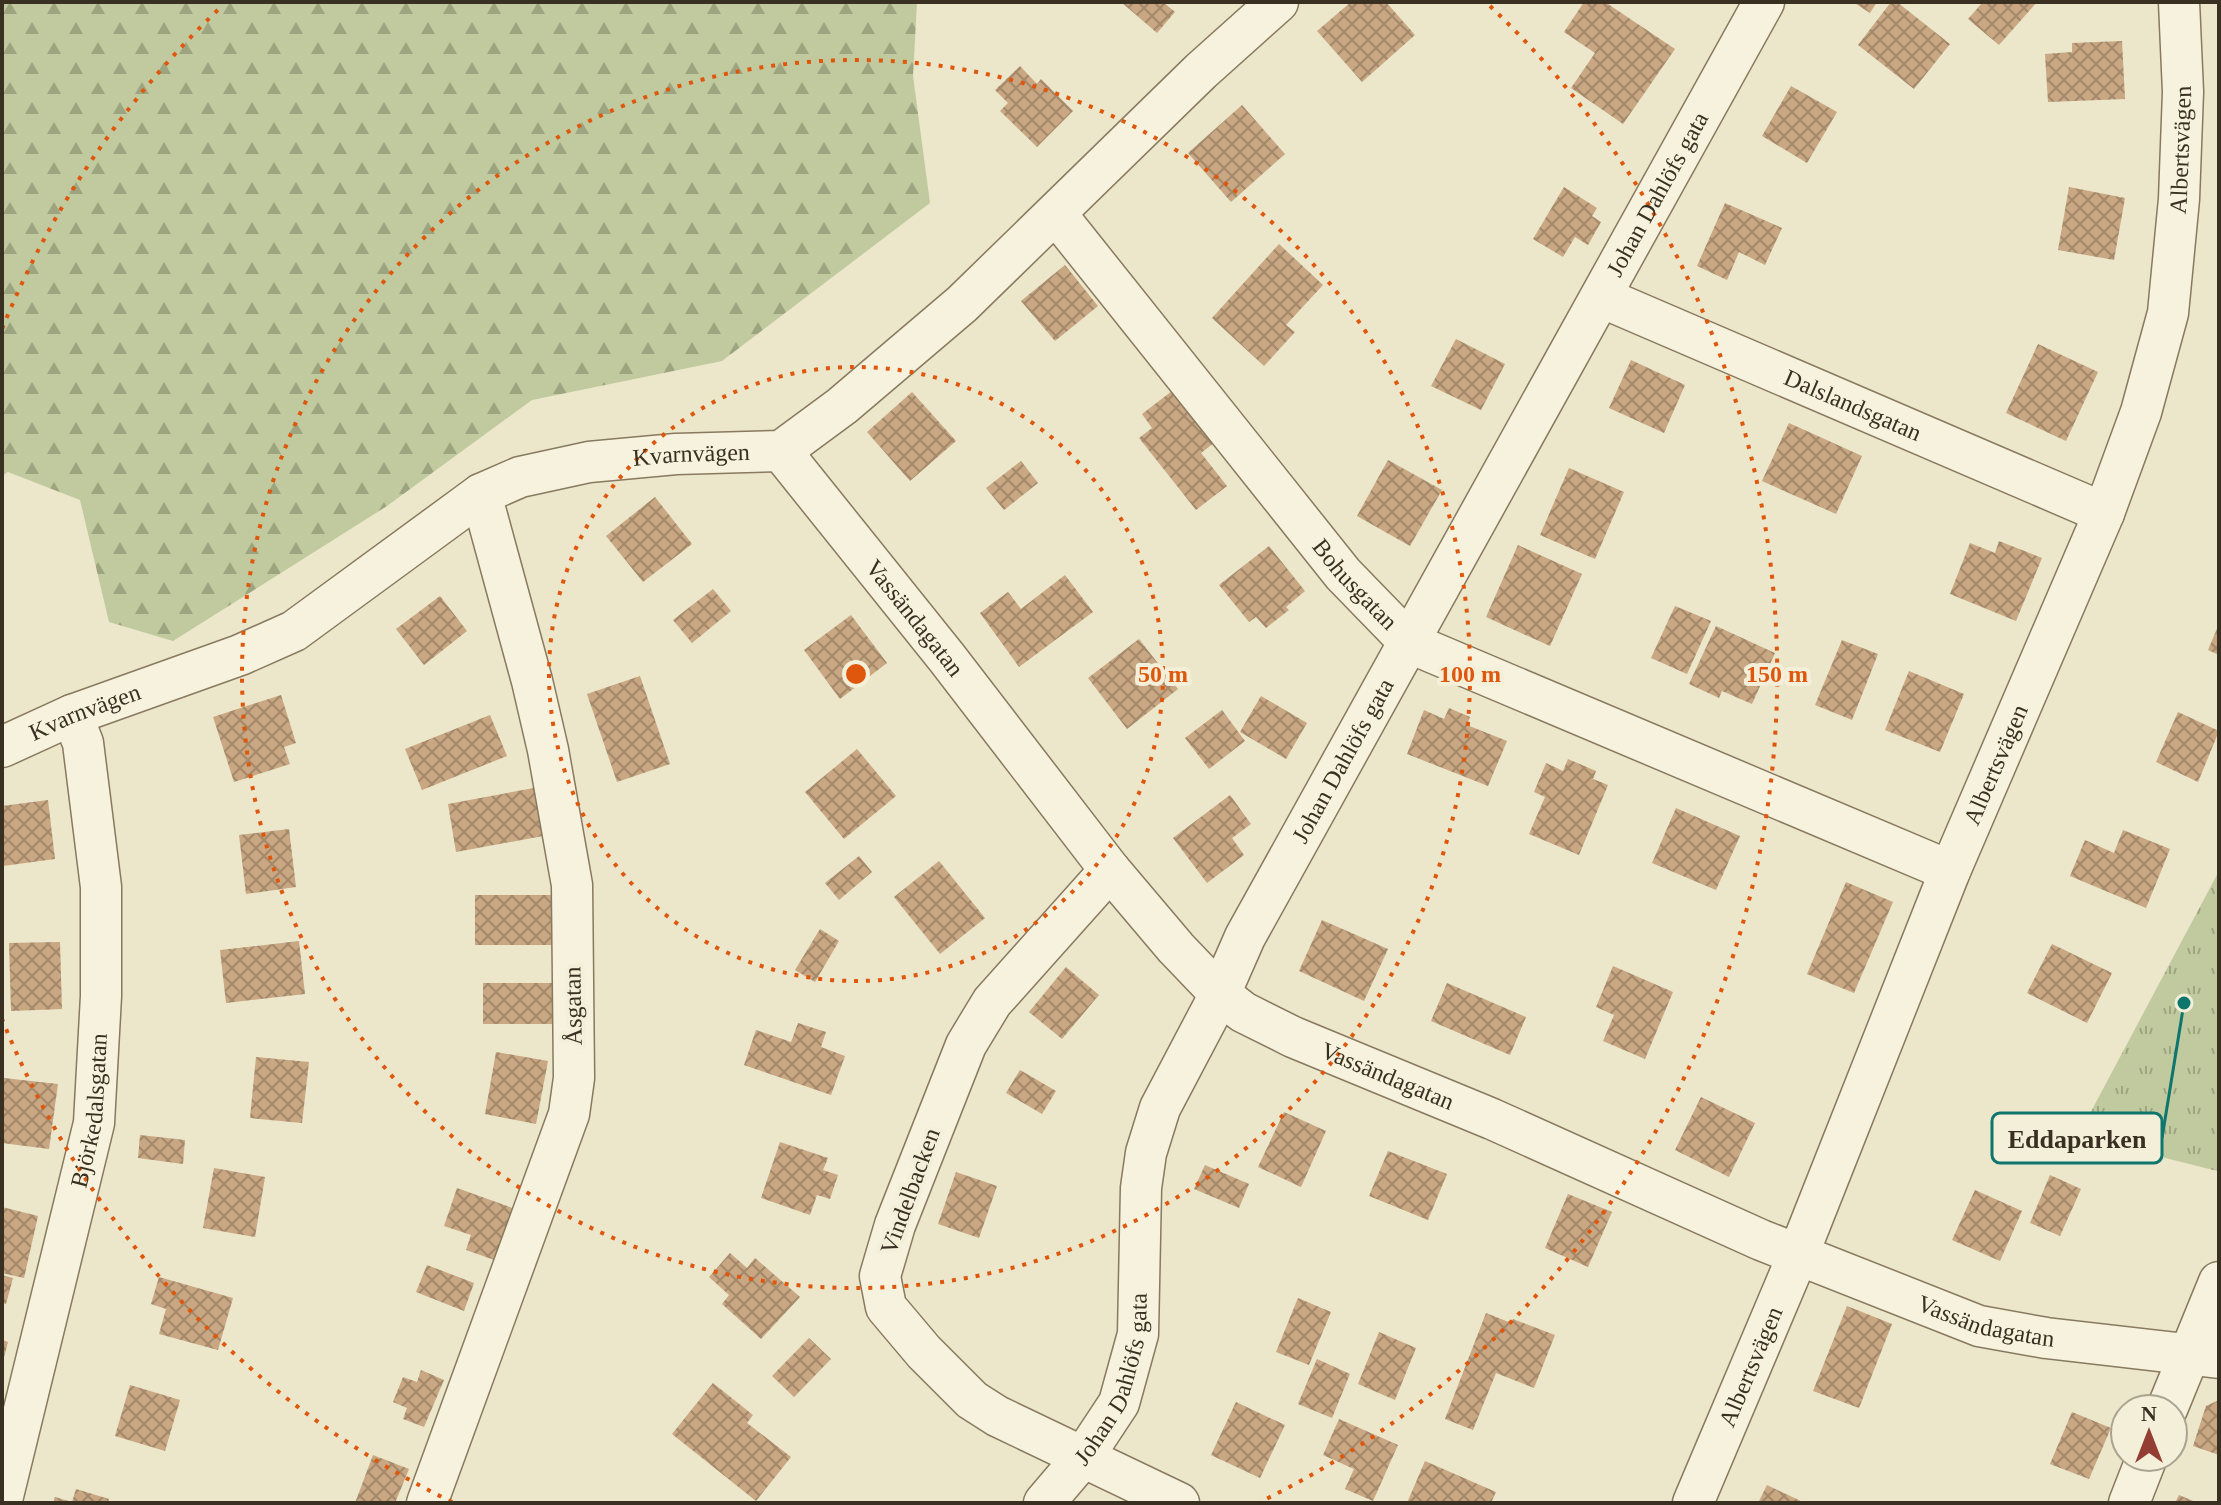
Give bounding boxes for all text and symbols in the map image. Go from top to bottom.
street label: Albertsvägen [2165,85,2196,215]
street label: Johan Dahlöfs gata [1601,107,1714,281]
street label: Dalslandsgatan [1780,364,1925,446]
street label: Kvarnvägen [632,439,750,471]
street label: Bohusgatan [1307,534,1403,635]
street label: Vassändagatan [861,555,969,681]
centre of rings [842,660,870,688]
text: 50 m [1138,661,1188,687]
text: 100 m [1439,661,1501,687]
text: 150 m [1746,661,1808,687]
street label: Johan Dahlöfs gata [1287,674,1399,847]
street label: Kvarnvägen [25,679,144,746]
street label: Albertsvägen [1958,701,2033,829]
street label: Åsgatan [559,966,587,1046]
street label: Björkedalsgatan [66,1032,112,1190]
street label: Vassändagatan [1317,1037,1458,1115]
callout: Eddaparken [1992,1113,2162,1163]
street label: Vindelbacken [875,1125,945,1257]
text: Eddaparken [2008,1125,2147,1154]
street label: Vassändagatan [1914,1290,2056,1352]
street label: Johan Dahlöfs gata [1069,1292,1152,1470]
street label: Albertsvägen [1714,1303,1788,1431]
north arrow [2109,1393,2189,1473]
text: N [2141,1401,2157,1426]

